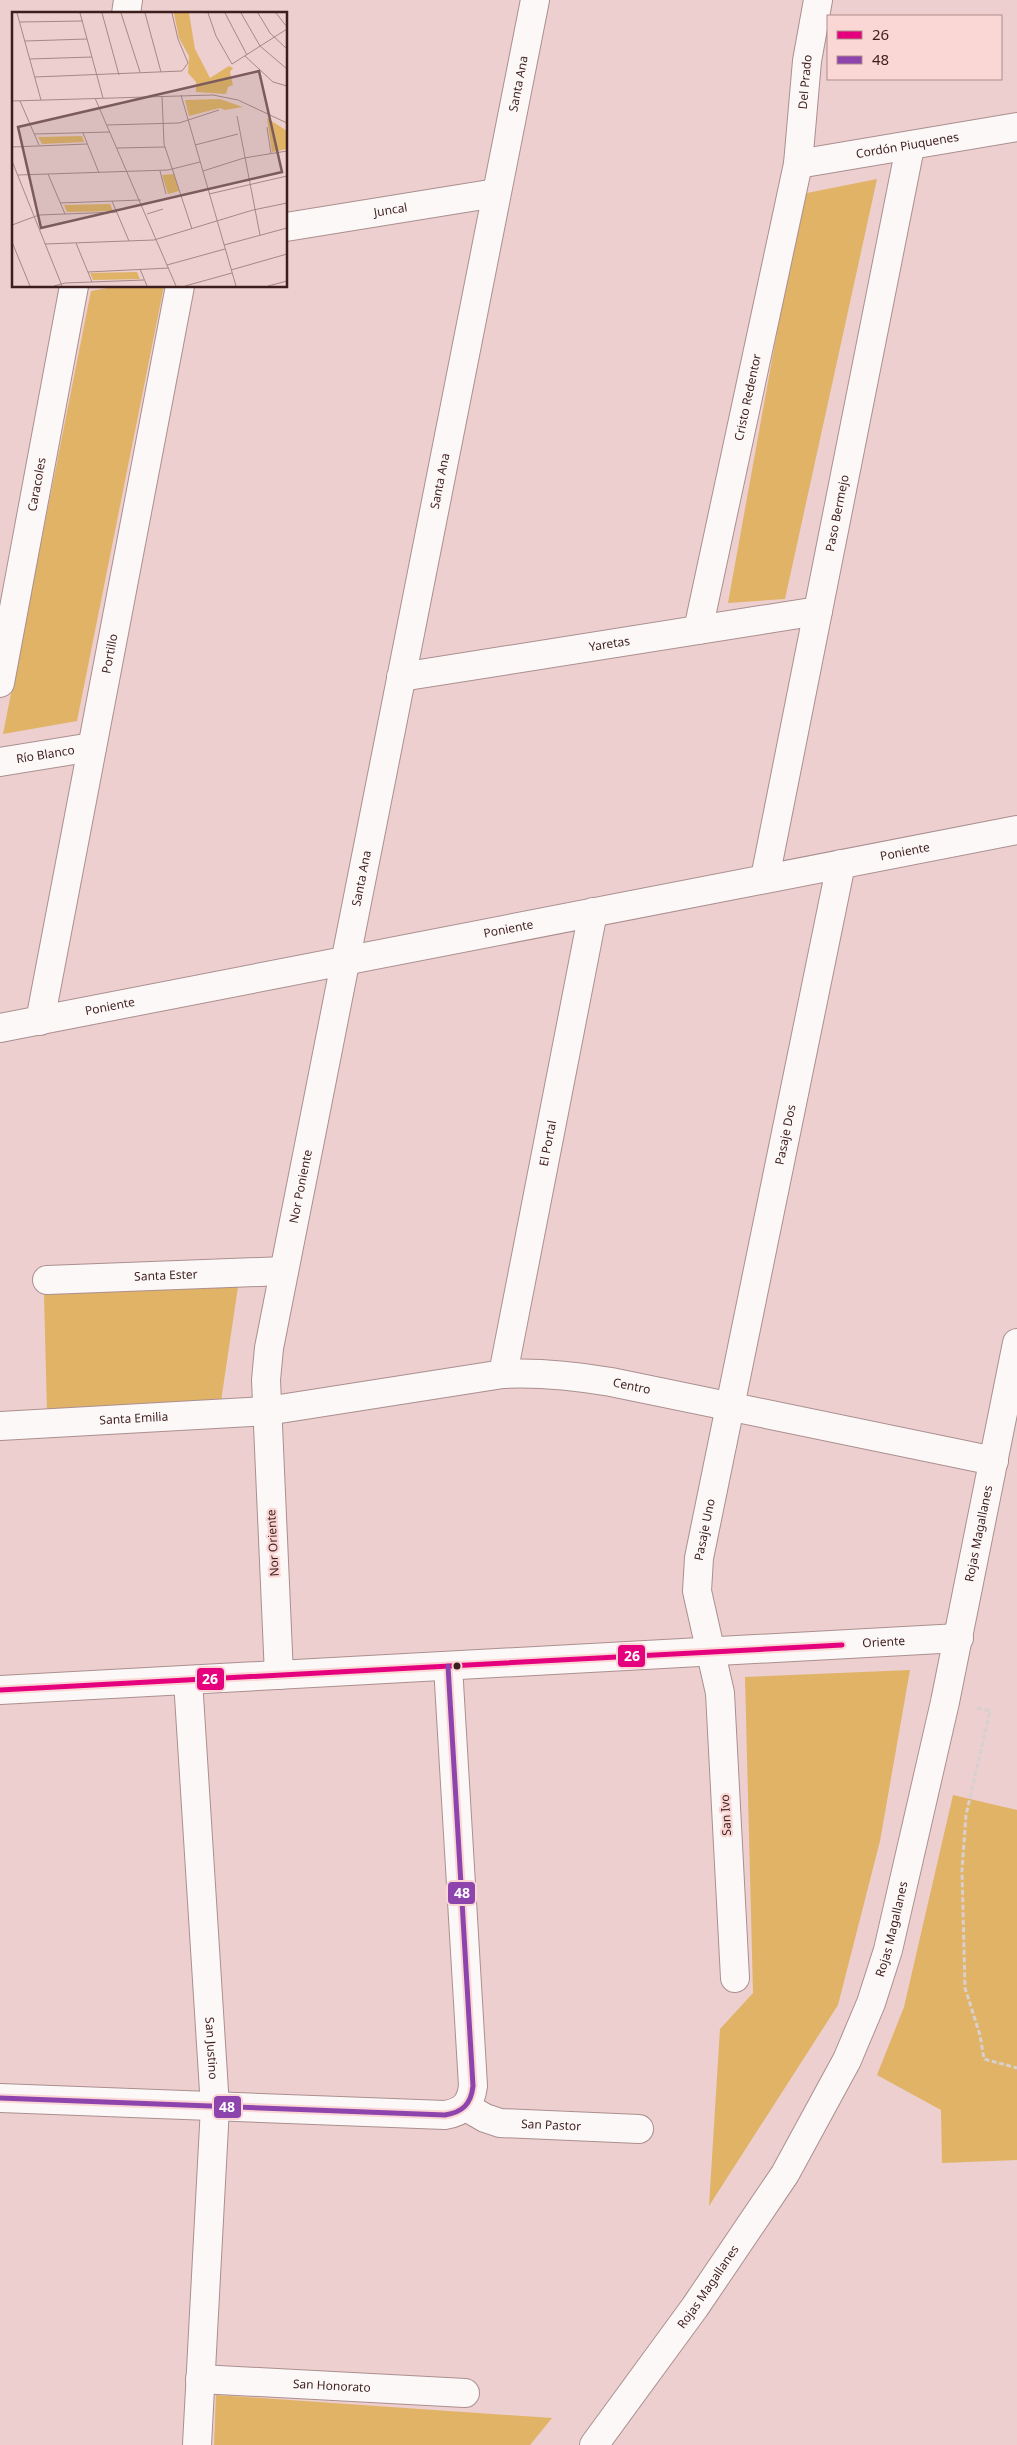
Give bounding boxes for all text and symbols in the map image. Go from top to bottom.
inset map [12,12,288,288]
legend [827,15,1002,80]
text: 26 [872,24,889,44]
text: 48 [872,49,889,69]
street label: Del Prado [794,53,816,110]
street label: Santa Ana [504,54,532,113]
street label: Cordón Piuquenes [855,128,960,162]
street label: Juncal [372,198,409,221]
street label: Cristo Redentor [730,352,765,442]
street label: Santa Ana [426,452,453,511]
street label: Caracoles [23,456,50,513]
street label: Paso Bermejo [821,473,853,553]
street label: Portillo [97,632,122,675]
street label: Yaretas [588,632,631,655]
street label: Río Blanco [15,741,76,767]
street label: Poniente [879,838,931,864]
street label: Santa Ana [347,849,375,908]
street label: Poniente [482,915,535,942]
street label: Poniente [83,993,136,1019]
street label: Pasaje Dos [771,1103,800,1166]
street label: El Portal [535,1119,560,1168]
street label: Nor Poniente [285,1148,316,1225]
street label: Santa Ester [134,1265,198,1285]
street label: Centro [611,1374,652,1398]
street label: Santa Emilia [99,1408,169,1428]
street label: Rojas Magallanes [960,1484,996,1583]
street label: Pasaje Uno [690,1497,719,1562]
street label: Nor Oriente [262,1509,283,1577]
street label: Oriente [862,1632,906,1651]
line badge: 26 [617,1644,646,1668]
text: 26 [624,1646,640,1665]
unlabelled marker [452,1661,462,1671]
line badge: 26 [196,1667,225,1691]
text: 26 [202,1669,218,1688]
street label: San Ivo [716,1794,735,1836]
street label: Rojas Magallanes [871,1879,912,1979]
line badge: 48 [447,1881,476,1905]
text: 48 [454,1883,470,1902]
street label: San Justino [201,2017,222,2080]
line badge: 48 [213,2095,242,2119]
text: 48 [219,2097,235,2116]
street label: San Pastor [521,2115,582,2135]
street label: Rojas Magallanes [673,2241,743,2332]
street label: San Honorato [293,2375,371,2396]

